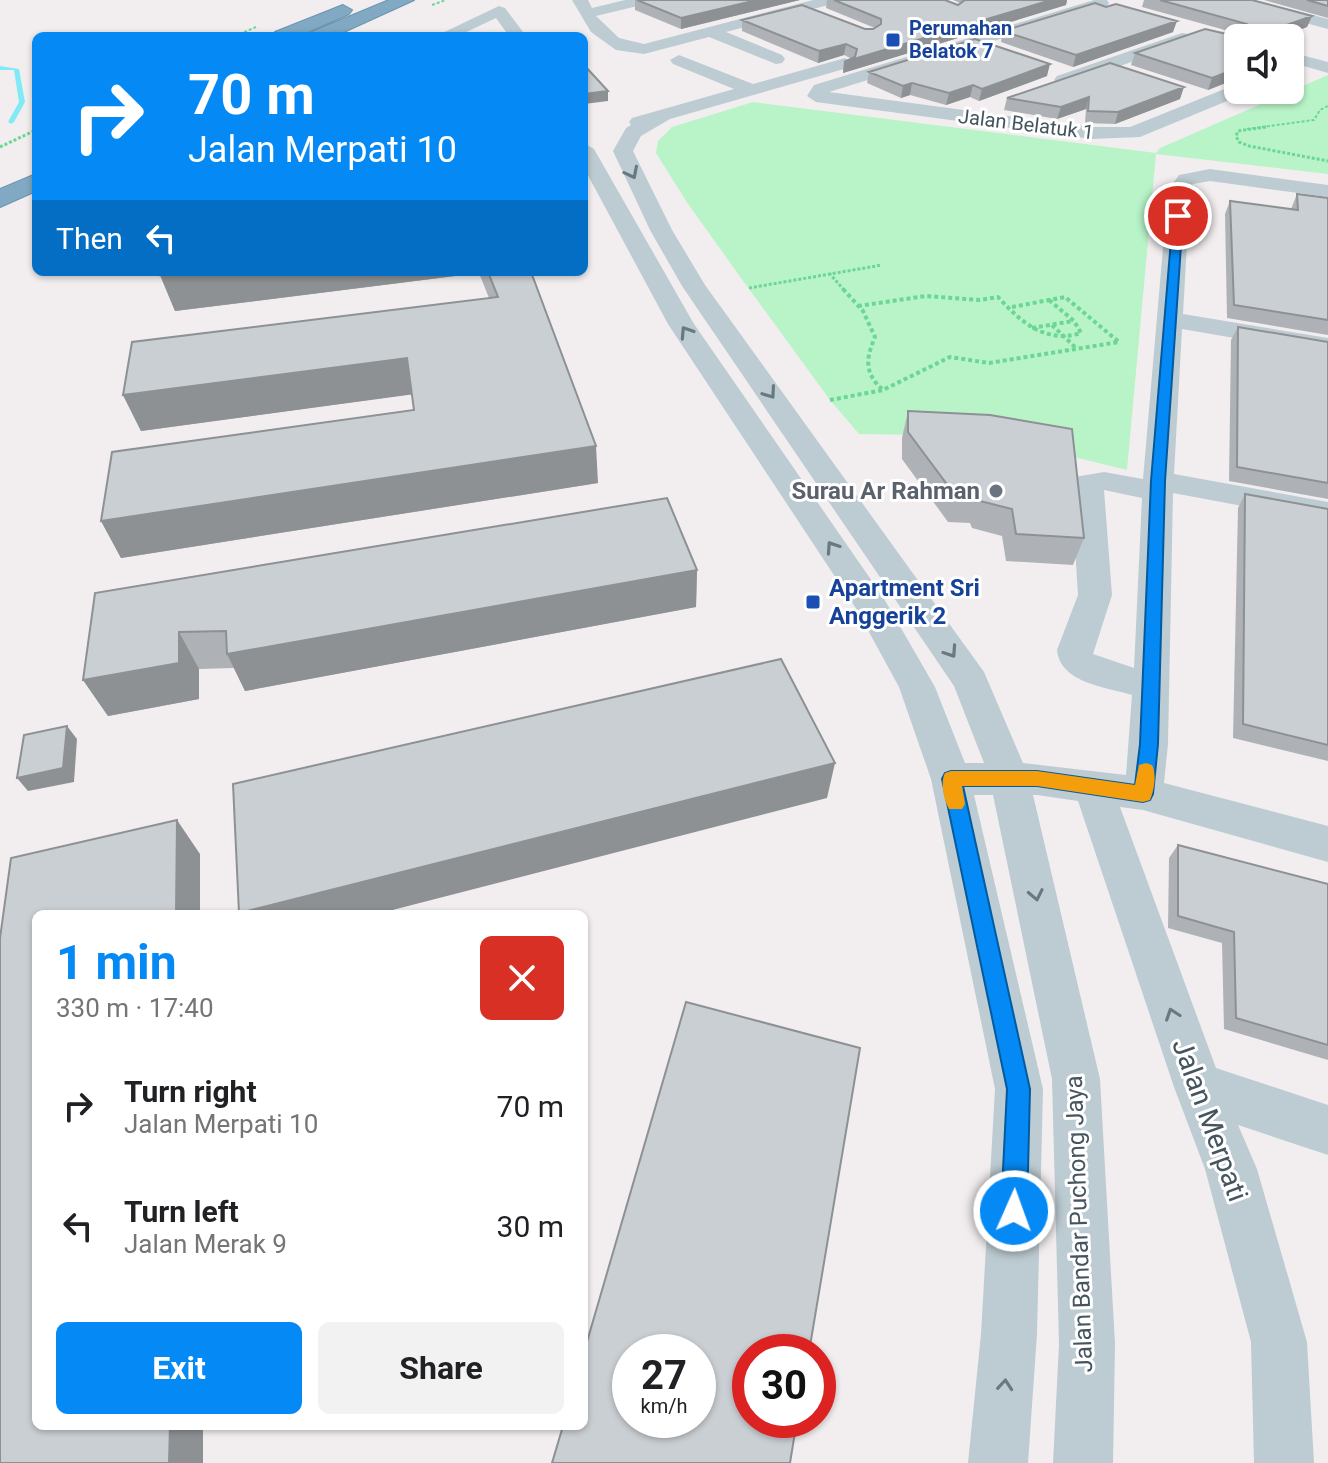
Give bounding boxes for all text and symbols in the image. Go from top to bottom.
place label: Perumahan Belatok 7 [909,16,1012,63]
map controls [1224,24,1304,104]
button: sound [1224,24,1304,104]
marker: Perumahan Belatok 7 [884,31,902,49]
text: 70 m [188,62,315,128]
icon: right [56,64,160,168]
street label: Jalan Belatuk 1 [957,104,1095,144]
text: Jalan Merpati 10 [188,129,457,171]
one-way arrow [622,165,637,180]
pin [1144,182,1212,250]
icon: arrive [1156,194,1200,238]
icon: left [139,216,183,260]
text: Then [56,221,123,256]
one-way arrow [681,326,696,340]
one-way arrow [760,384,775,398]
place label: Surau Ar Rahman [792,477,980,505]
marker: Surau Ar Rahman [987,482,1005,500]
one-way arrow [826,542,841,556]
place label: Apartment Sri Anggerik 2 [829,574,980,630]
marker: Apartment Sri Anggerik 2 [804,593,822,611]
one-way arrow [941,643,956,658]
one-way arrow [1027,888,1044,902]
text: 1 min [56,934,177,991]
button: close [480,936,564,1020]
text: 330 m · 17:40 [56,993,214,1023]
one-way arrow [1165,1007,1182,1021]
street label: Jalan Merpati [1165,1034,1255,1206]
text: Turn right [124,1074,257,1109]
street label: Jalan Bandar Puchong Jaya [1060,1075,1098,1373]
icon: right [56,1084,100,1128]
text: 70 m [497,1089,564,1124]
text: Jalan Merpati 10 [124,1109,318,1139]
position arrow [972,1169,1056,1253]
text: Turn left [124,1194,239,1229]
icon: left [56,1204,100,1248]
text: 30 m [497,1209,564,1244]
text: Jalan Merak 9 [124,1229,287,1259]
button: Exit [56,1322,302,1414]
button: Share [318,1322,564,1414]
speed limit sign: 30 [732,1334,836,1438]
text: 27 [641,1352,687,1399]
one-way arrow [996,1378,1013,1391]
text: km/h [641,1394,687,1418]

